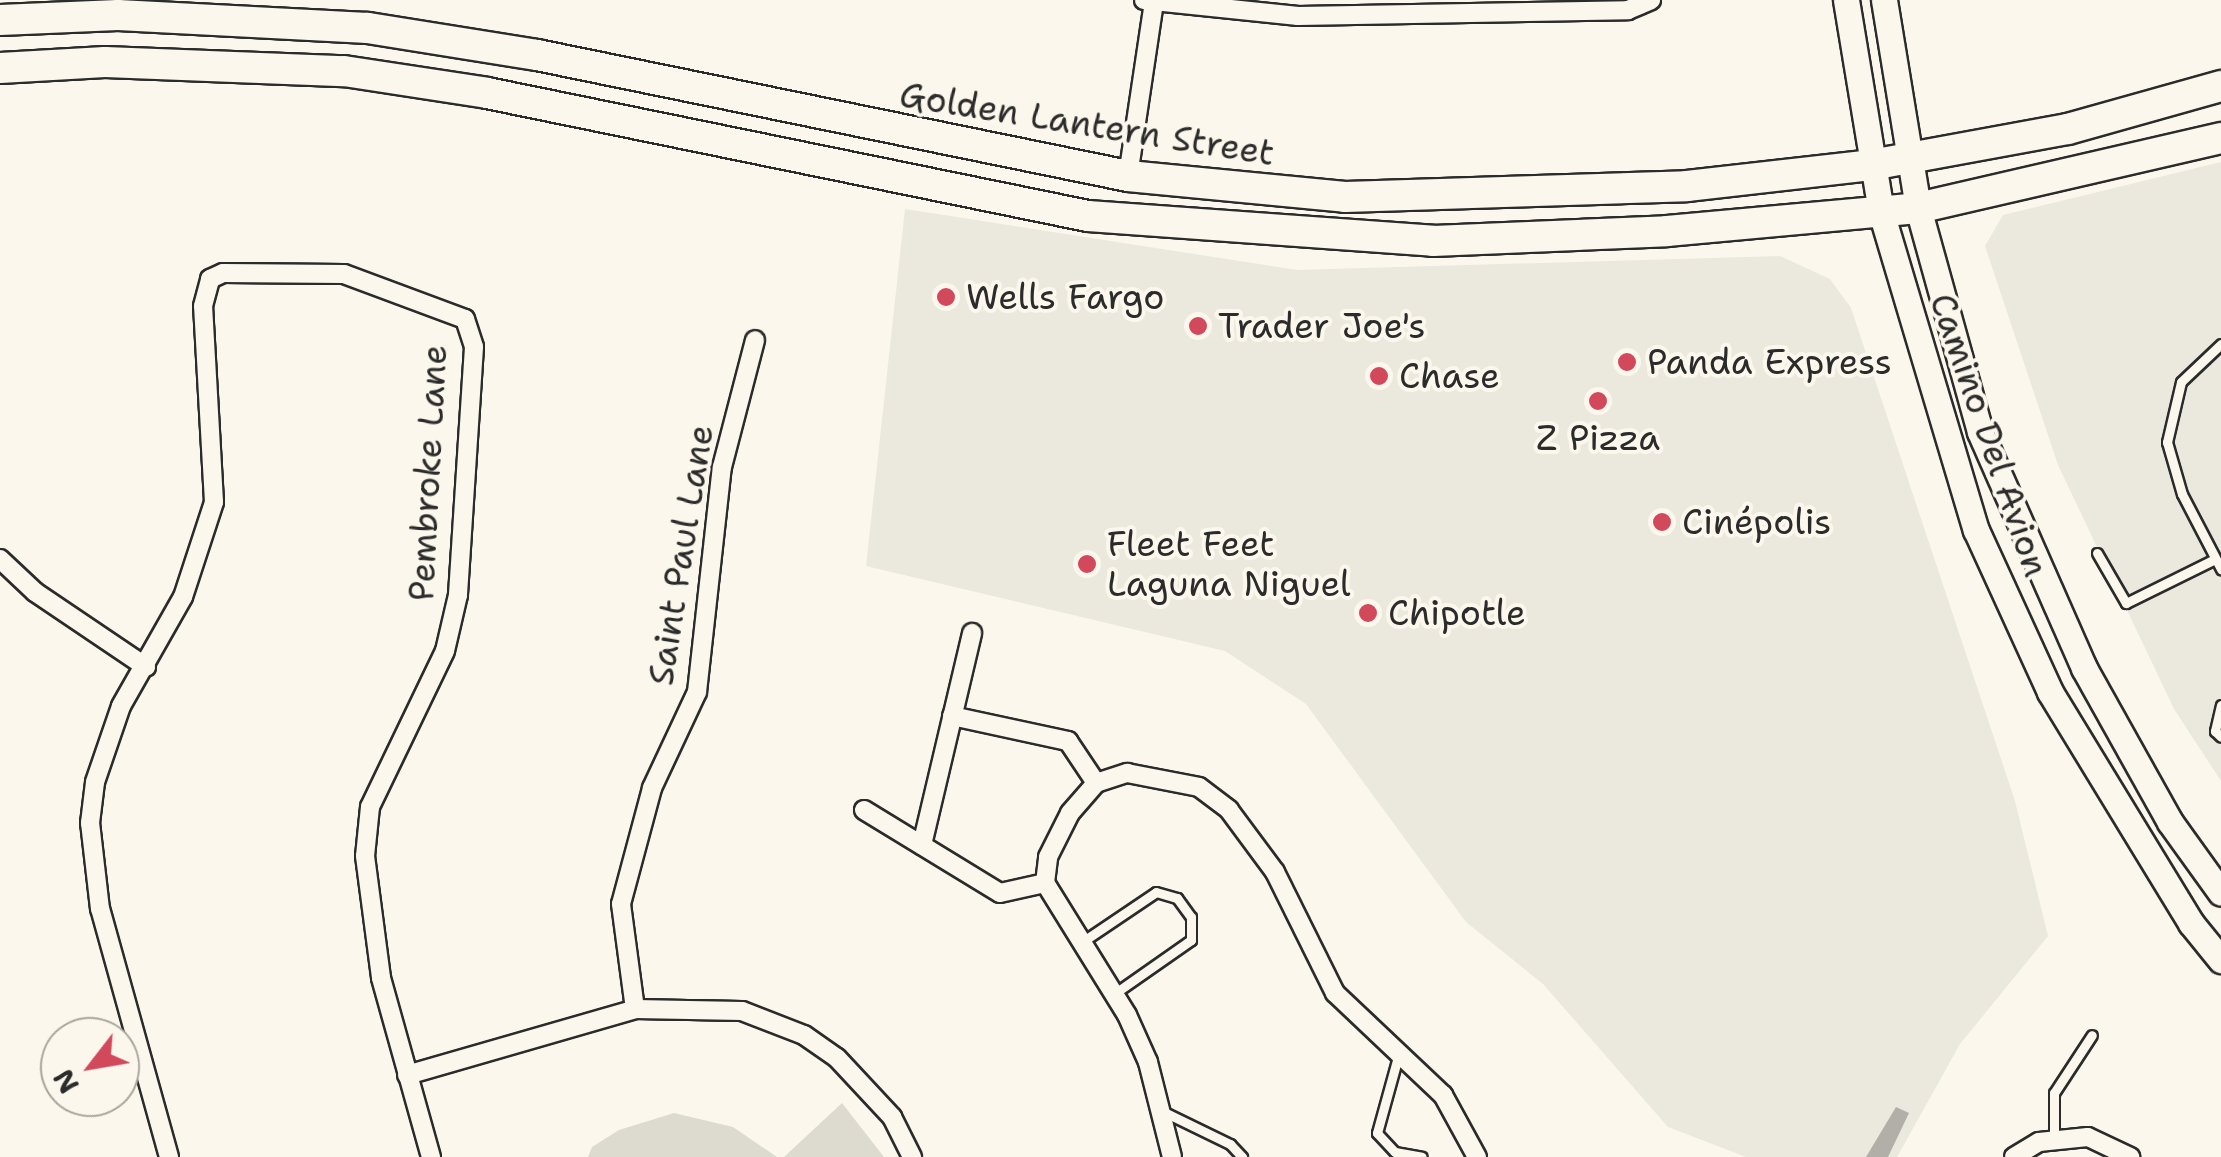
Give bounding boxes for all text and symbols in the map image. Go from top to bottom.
street label: Golden Lantern Street [897,74,1277,174]
place label: Wells Fargo [966,276,1164,318]
marker: Wells Fargo [935,286,957,308]
street label: Camino Del Avion [1921,288,2057,582]
place label: Trader Joe's [1218,305,1426,347]
marker: Trader Joe's [1187,315,1209,337]
place label: Panda Express [1647,341,1892,383]
street label: Pembroke Lane [400,344,456,602]
marker: Panda Express [1616,351,1638,373]
place label: Chase [1399,355,1500,397]
marker: Chase [1368,365,1390,387]
marker: Z Pizza [1587,390,1609,412]
place label: Z Pizza [1536,417,1660,459]
street label: Saint Paul Lane [640,422,722,688]
place label: Cinépolis [1682,501,1831,543]
marker: Cinépolis [1651,511,1673,533]
place label: Fleet Feet Laguna Niguel [1107,523,1351,605]
marker: Fleet Feet Laguna Niguel [1076,553,1098,575]
place label: Chipotle [1388,592,1526,634]
marker: Chipotle [1357,602,1379,624]
north arrow [40,1017,140,1117]
text: N [44,1062,88,1101]

